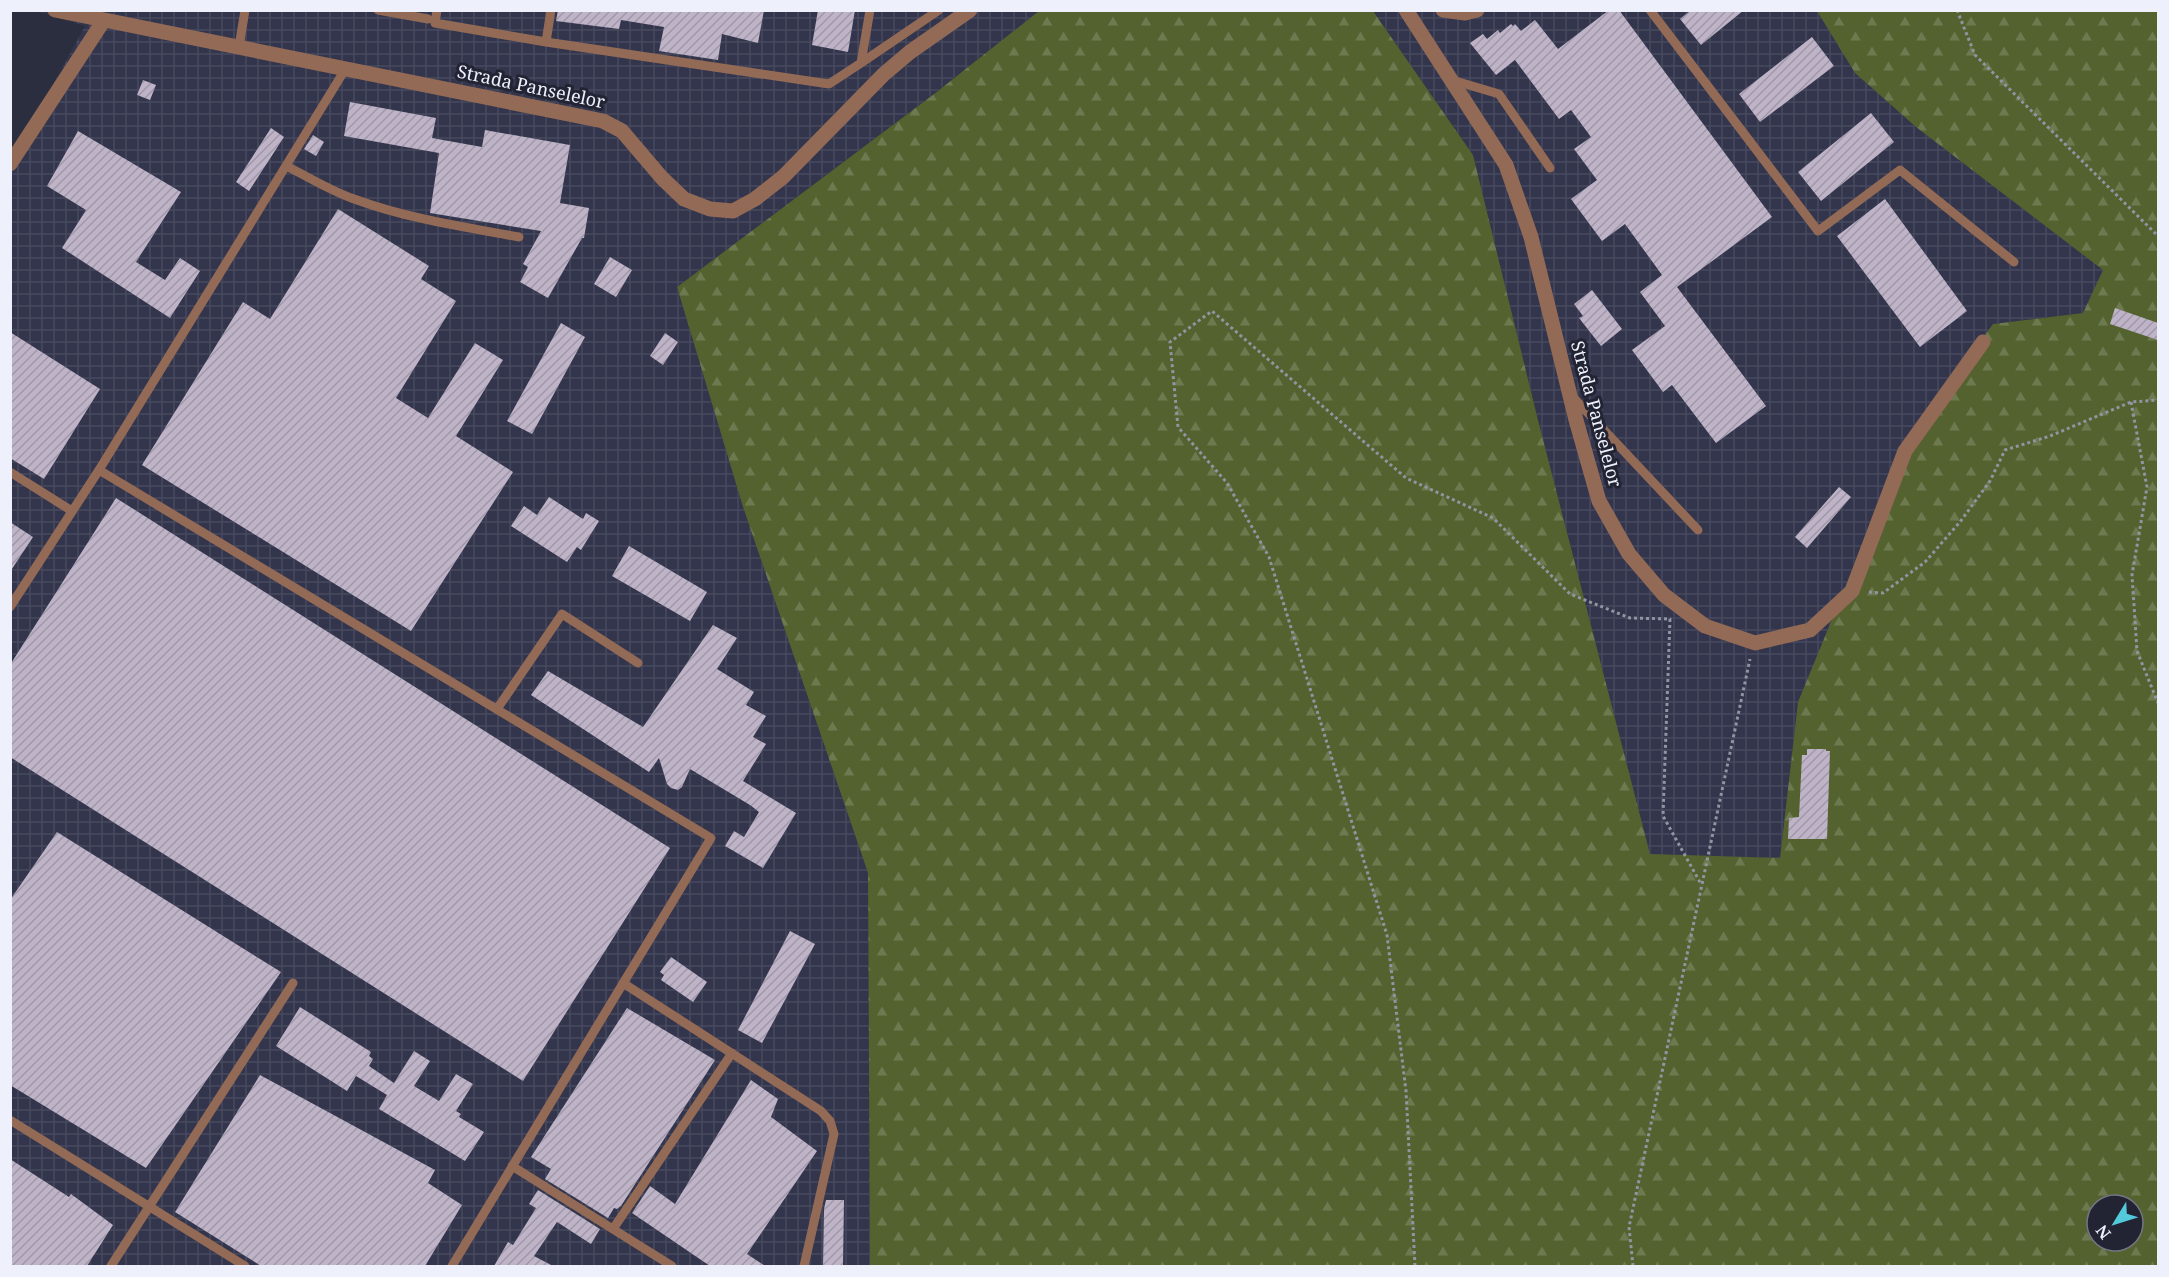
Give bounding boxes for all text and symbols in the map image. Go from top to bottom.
street label: Strada Panselelor [455,59,608,113]
street label: Strada Panselelor [1566,338,1628,490]
north arrow [2085,1193,2145,1253]
text: N [2090,1220,2116,1244]

